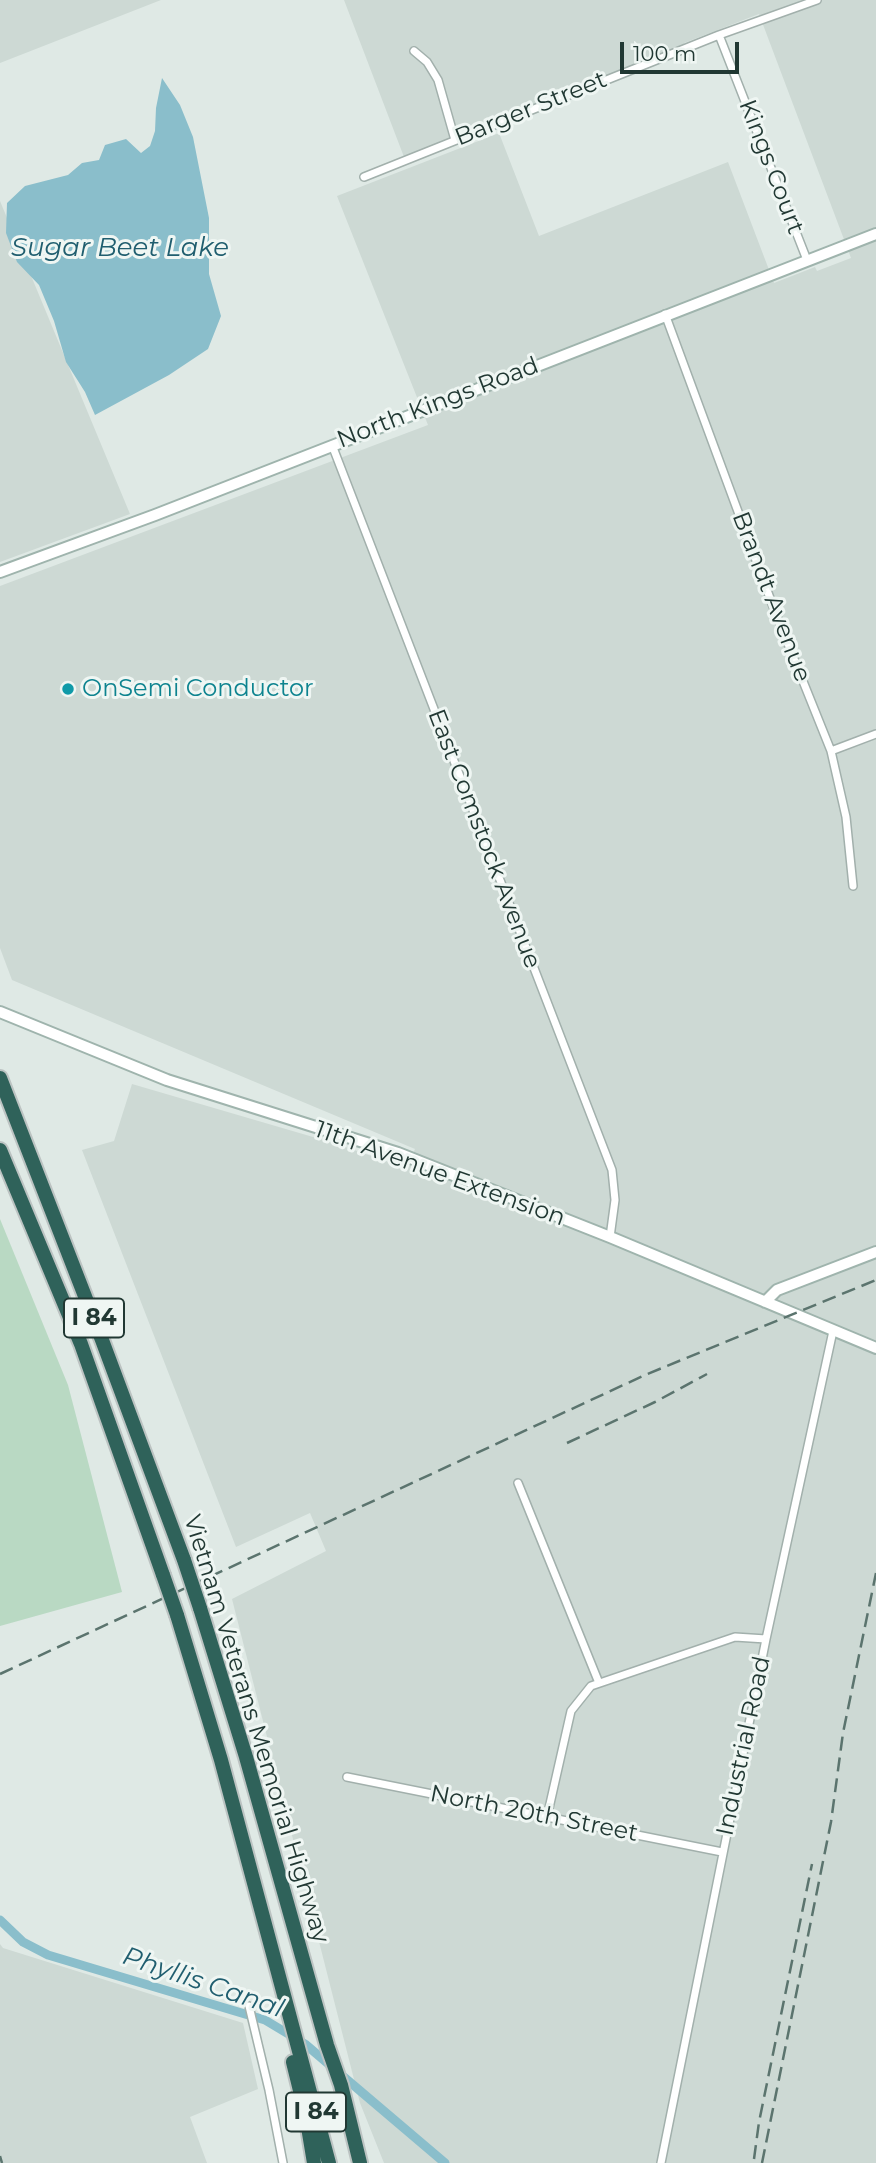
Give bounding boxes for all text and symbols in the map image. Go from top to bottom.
scale bar [624,28,743,72]
text: 100 m [633,41,696,66]
street label: Barger Street [451,65,611,153]
street label: Kings Court [732,96,810,238]
water label: Sugar Beet Lake [11,232,229,264]
street label: North Kings Road [333,351,543,455]
street label: Brandt Avenue [725,508,817,686]
place label: OnSemi Conductor [82,675,314,703]
marker: OnSemi Conductor [60,681,76,697]
street label: East Comstock Avenue [421,705,547,973]
street label: 11th Avenue Extension [311,1115,569,1233]
road number: I 84 [64,1298,124,1338]
street label: Vietnam Veterans Memorial Highway [177,1511,335,1947]
street label: Industrial Road [711,1654,777,1838]
street label: North 20th Street [428,1780,640,1848]
water label: Phyllis Canal [118,1941,288,2025]
road number: I 84 [286,2092,346,2132]

